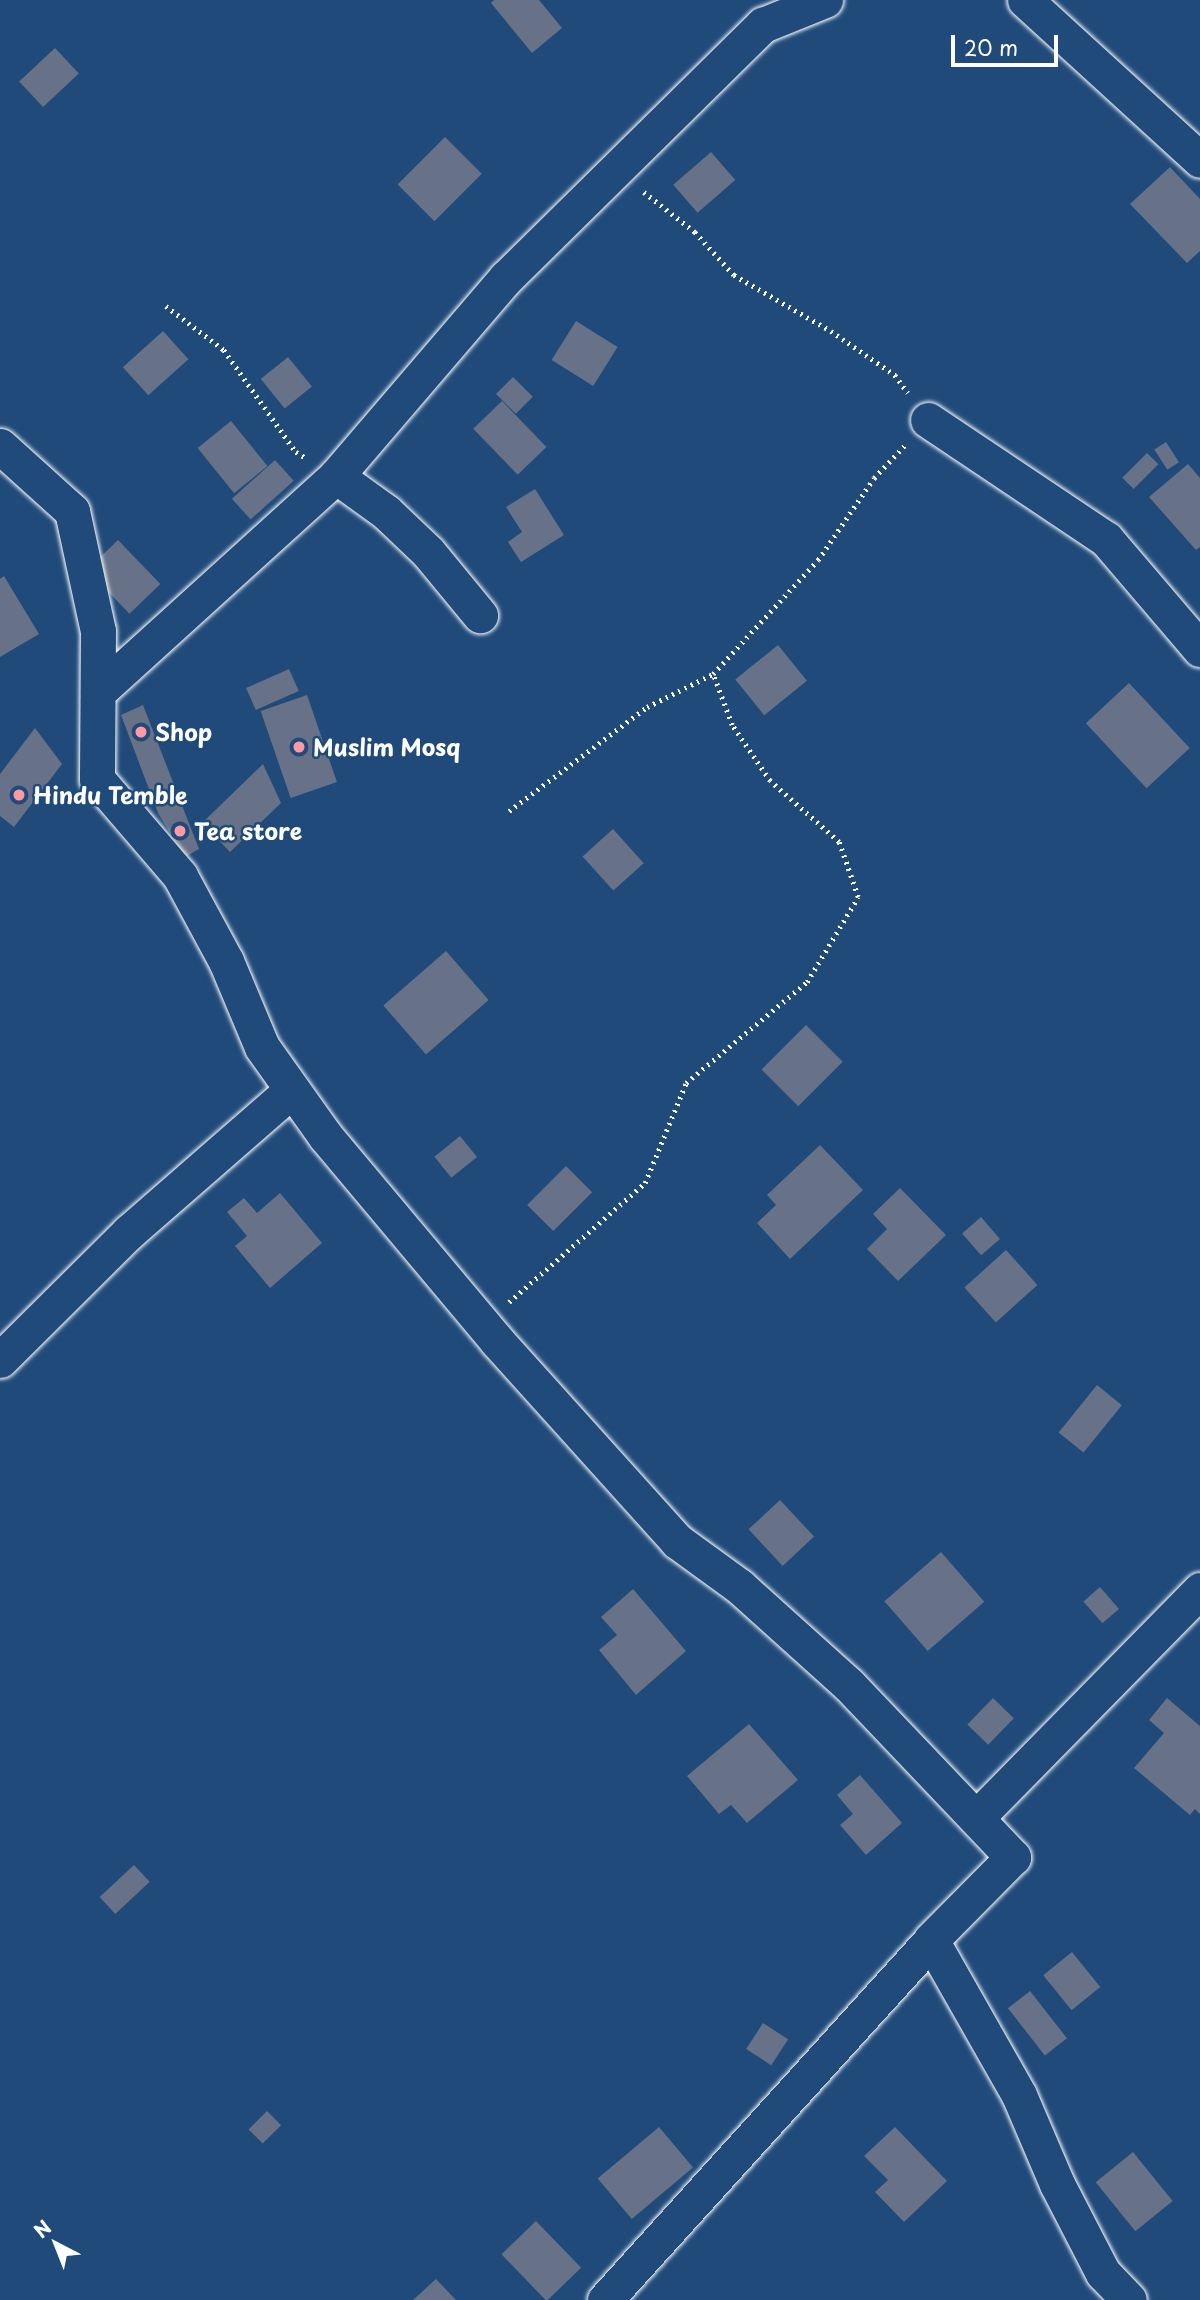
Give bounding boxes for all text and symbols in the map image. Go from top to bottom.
scale bar [955,21,1062,65]
text: 20 m [964,31,1018,63]
place label: Shop [155,718,212,746]
marker: Shop [133,724,149,740]
place label: Muslim Mosq [313,733,462,761]
marker: Muslim Mosq [291,739,307,755]
place label: Hindu Temble [33,781,188,809]
marker: Hindu Temble [11,787,27,803]
place label: Tea store [194,817,302,845]
marker: Tea store [172,823,188,839]
north arrow [21,2209,91,2279]
text: N [27,2213,57,2244]

